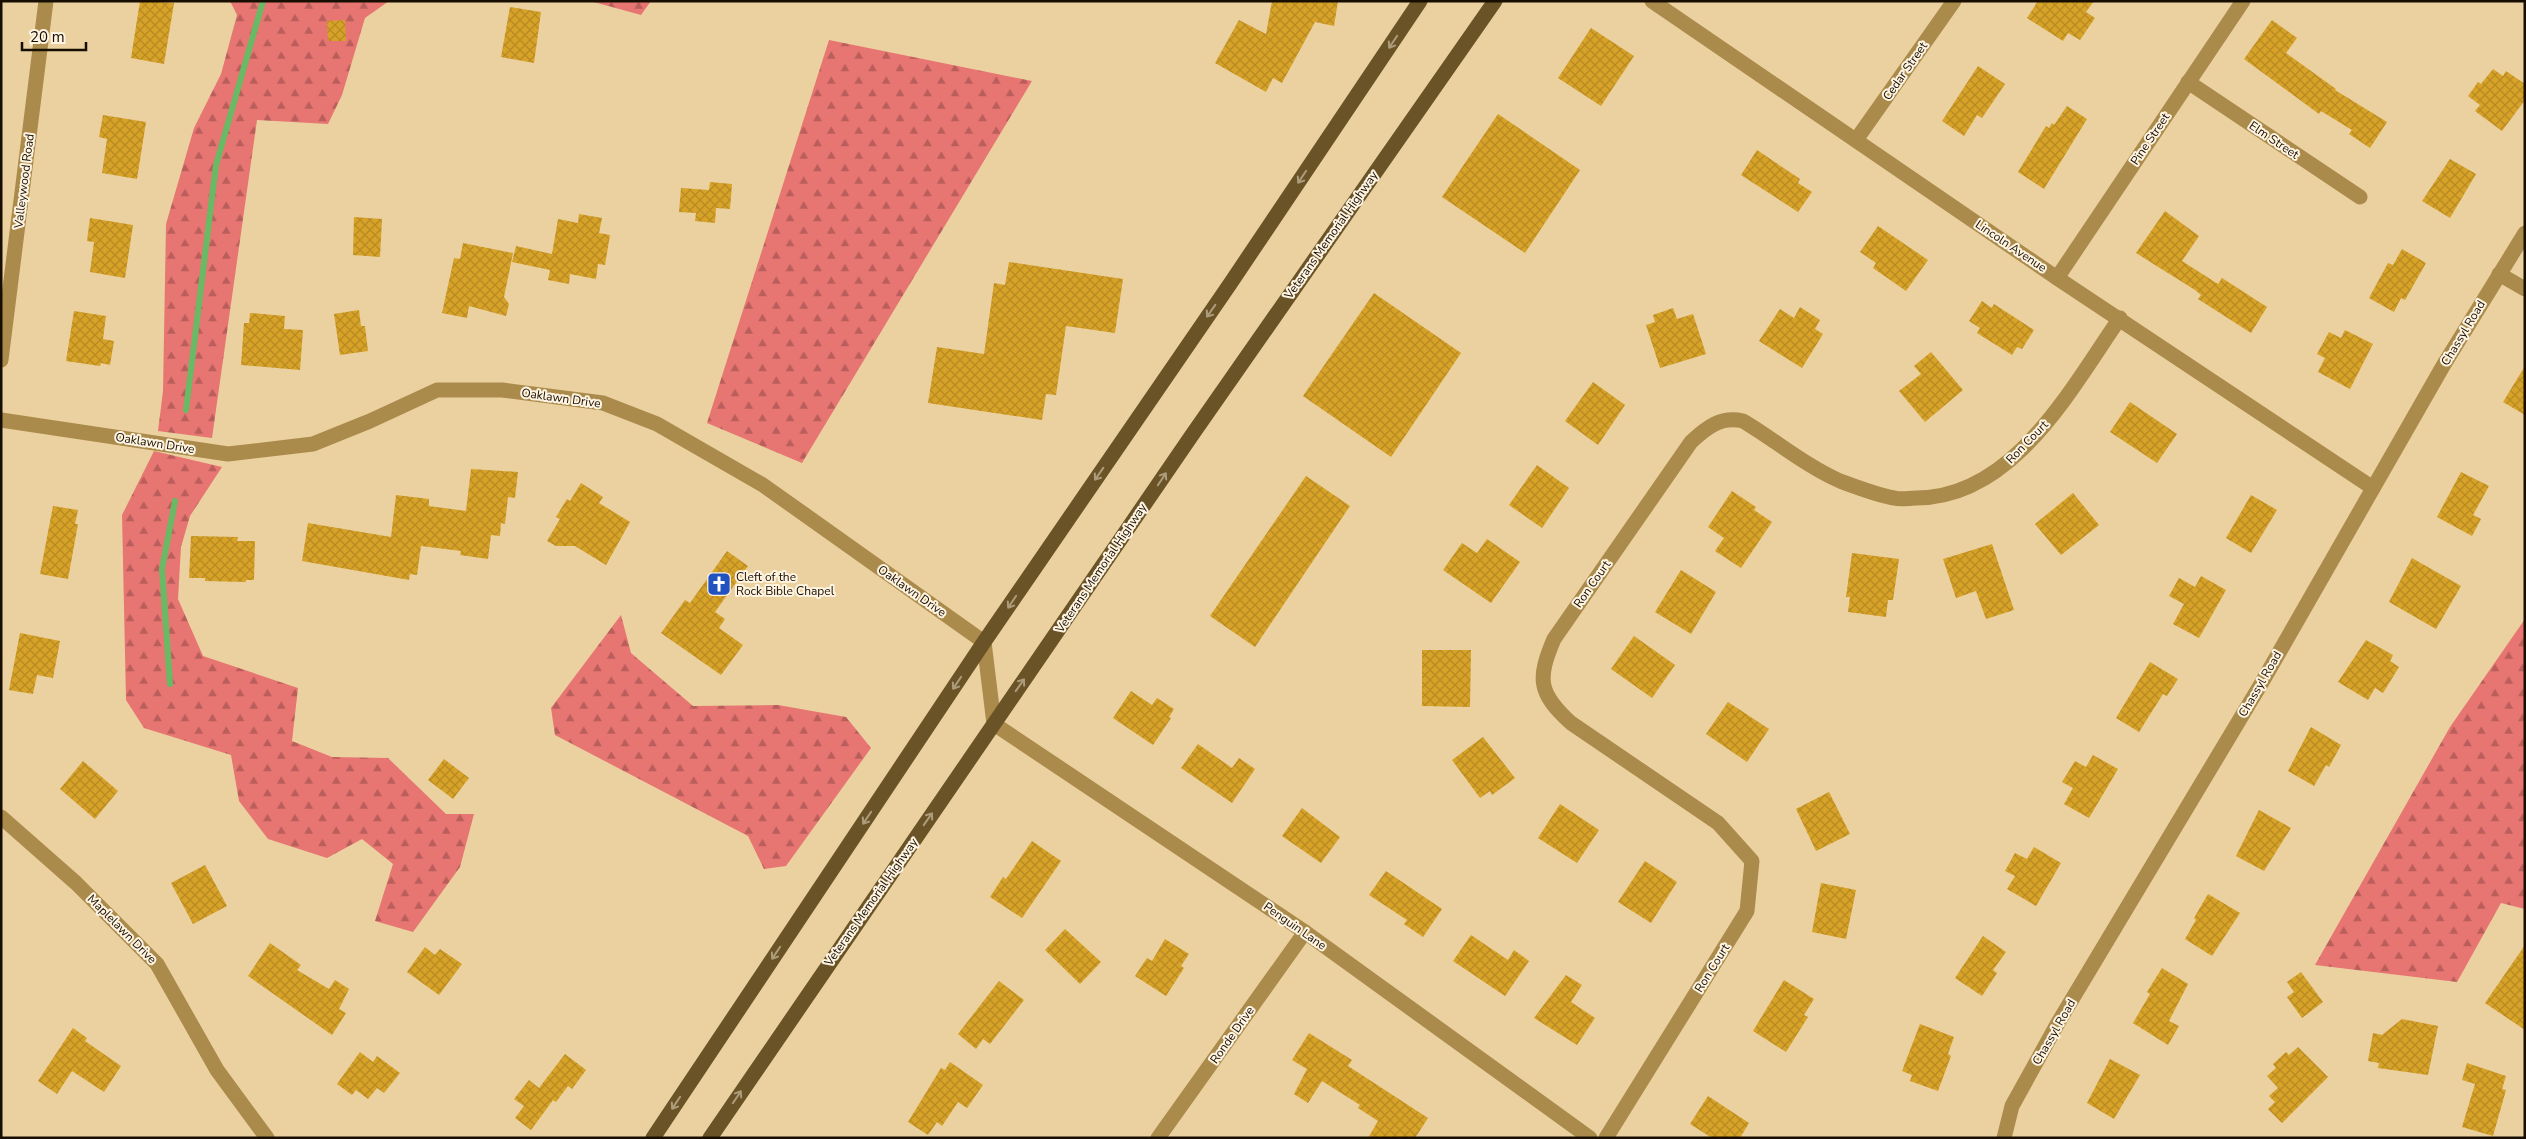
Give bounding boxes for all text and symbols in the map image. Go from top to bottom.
scale bar [22,20,86,52]
text: 20 m [30,27,65,47]
one-way arrow [1388,34,1398,48]
street label: Cedar Street [1879,38,1931,103]
street label: Pine Street [2127,109,2174,168]
street label: Elm Street [2246,118,2303,163]
street label: Valleywood Road [10,133,38,230]
street label: Veterans Memorial Highway [1280,167,1382,303]
one-way arrow [1297,169,1307,183]
street label: Lincoln Avenue [1972,216,2050,276]
street label: Chassyl Road [2437,297,2489,369]
one-way arrow [1206,304,1216,318]
street label: Oaklawn Drive [520,385,602,411]
street label: Ron Court [2002,416,2052,467]
street label: Oaklawn Drive [114,429,196,457]
one-way arrow [1094,467,1104,481]
one-way arrow [1157,472,1167,486]
street label: Veterans Memorial Highway [1051,500,1151,637]
street label: Ron Court [1570,557,1615,611]
street label: Oaklawn Drive [875,562,949,620]
place label: Cleft of the Rock Bible Chapel [736,569,835,599]
church icon: Cleft of the Rock Bible Chapel [706,571,732,597]
one-way arrow [1007,595,1017,609]
street label: Chassyl Road [2235,648,2285,720]
one-way arrow [952,676,962,690]
one-way arrow [1015,678,1025,692]
one-way arrow [862,811,872,825]
one-way arrow [923,812,933,826]
street label: Veterans Memorial Highway [820,834,922,970]
street label: Maplelawn Drive [84,891,160,967]
street label: Penguin Lane [1260,898,1330,954]
street label: Ron Court [1691,940,1734,995]
one-way arrow [771,946,782,960]
street label: Chassyl Road [2029,996,2079,1068]
street label: Ronde Drive [1206,1003,1258,1067]
one-way arrow [733,1091,743,1105]
one-way arrow [671,1096,682,1110]

